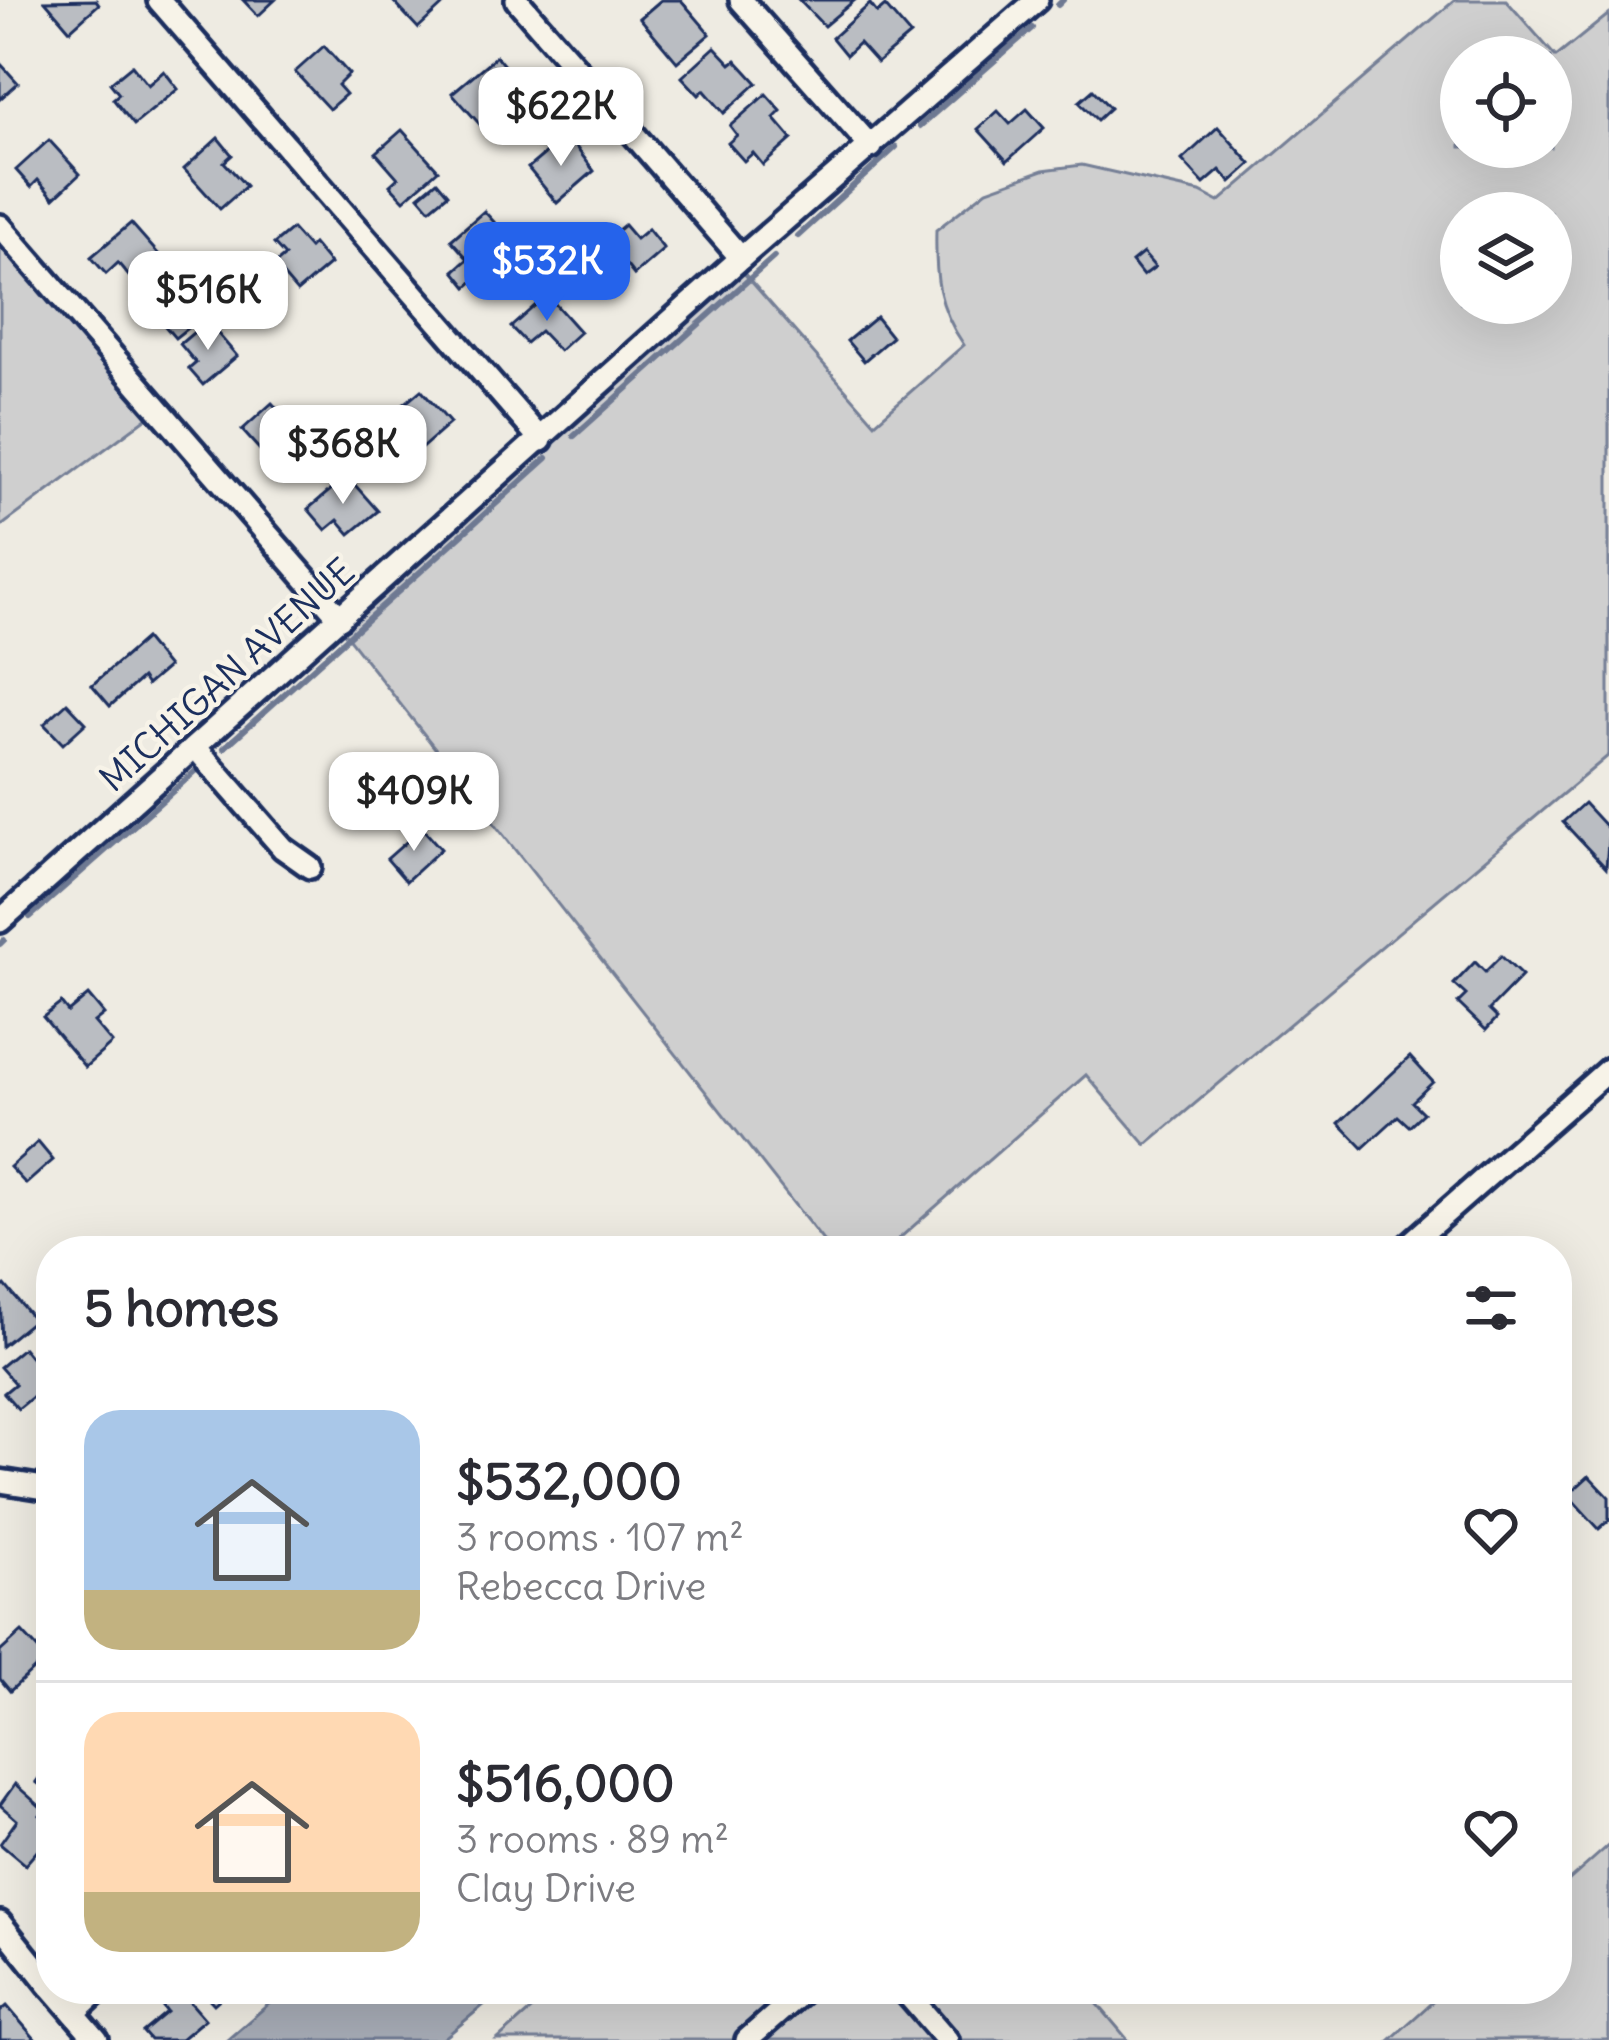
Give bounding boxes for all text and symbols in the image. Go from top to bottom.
map controls [1440,36,1572,324]
button: locate [1440,36,1572,168]
pin: $622K [477,67,645,169]
text: $622K [506,81,616,130]
button: layers [1440,192,1572,324]
pin: $532K [463,222,631,324]
text: $532K [491,236,603,285]
pin: $516K [124,251,292,353]
text: $516K [155,265,261,314]
pin: $368K [259,405,427,507]
text: $368K [287,419,399,468]
street label: MICHIGAN AVENUE [90,549,364,801]
pin: $409K [330,752,498,854]
text: $409K [356,766,472,815]
icon: filters [1458,1275,1524,1341]
text: 5 homes [84,1276,279,1340]
text: $532,000 [456,1449,682,1513]
icon: home [180,1458,324,1602]
icon: heart [1458,1497,1524,1563]
text: 3 rooms · 107 m² [456,1513,744,1562]
text: Rebecca Drive [456,1562,706,1611]
text: $516,000 [456,1751,675,1815]
icon: home [180,1760,324,1904]
icon: heart [1458,1799,1524,1865]
text: 3 rooms · 89 m² [456,1815,729,1864]
text: Clay Drive [456,1864,636,1913]

